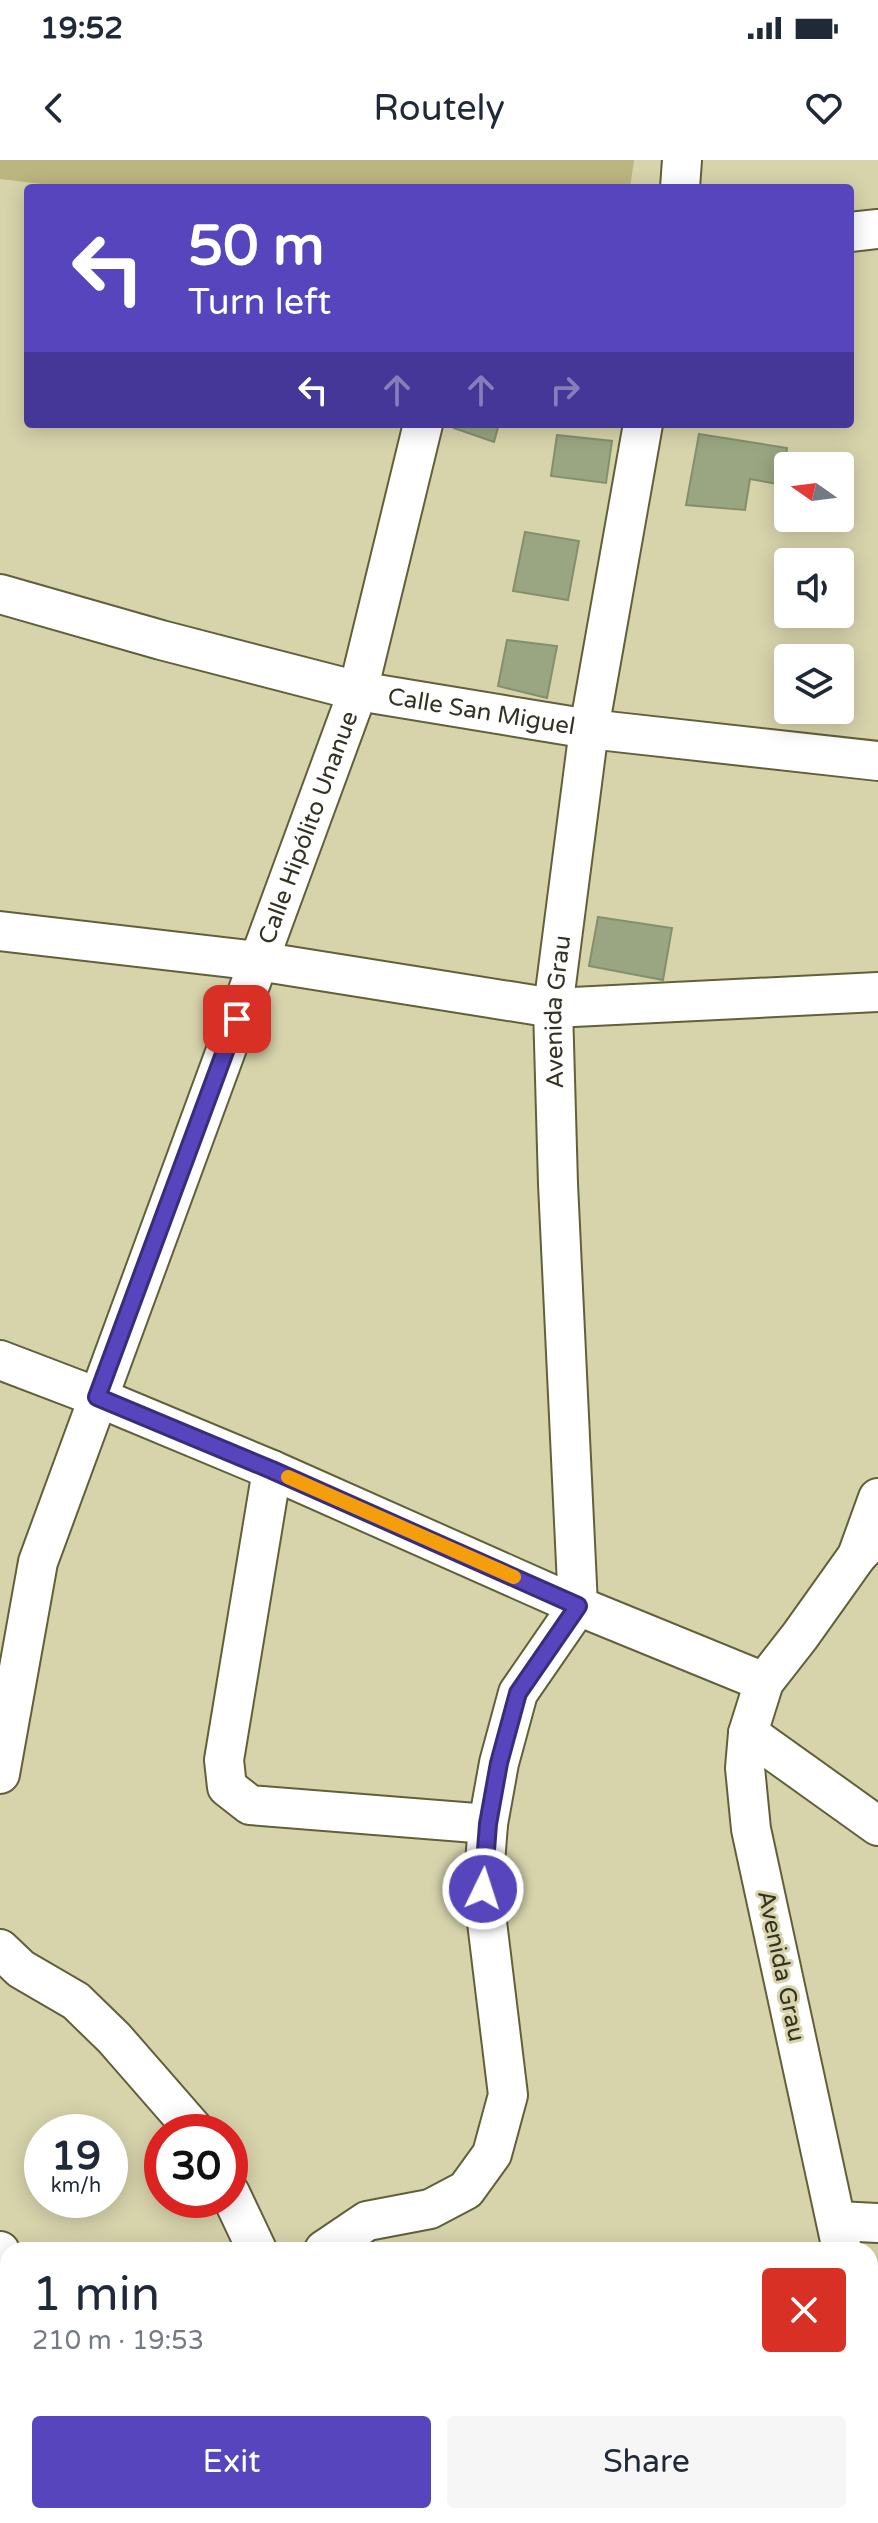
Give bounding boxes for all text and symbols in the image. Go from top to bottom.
text: 19:52 [40,10,123,47]
icon: back [32,86,76,130]
icon: heart [802,86,846,130]
text: Routely [373,87,505,130]
text: 50 m [188,213,324,280]
icon: left [56,216,160,320]
text: Turn left [188,281,331,324]
icon: left [291,368,335,412]
icon: ahead [375,368,419,412]
icon: ahead [459,368,503,412]
icon: right [543,368,587,412]
north arrow [774,452,854,532]
map controls [774,452,854,724]
button: sound [774,548,854,628]
button: layers [774,644,854,724]
street label: Calle San Miguel [386,682,577,741]
street label: Calle Hipólito Unanue [252,707,364,948]
street label: Avenida Grau [538,933,577,1089]
pin [203,985,271,1053]
icon: arrive [215,997,259,1041]
position arrow [441,1847,525,1931]
street label: Avenida Grau [751,1888,811,2044]
speed limit sign: 30 [144,2114,248,2218]
text: 19 [51,2132,101,2180]
text: km/h [51,2174,101,2198]
text: 1 min [32,2266,160,2324]
button: close [762,2268,846,2352]
text: 210 m · 19:53 [32,2325,204,2356]
button: Exit [32,2416,431,2508]
button: Share [447,2416,846,2508]

